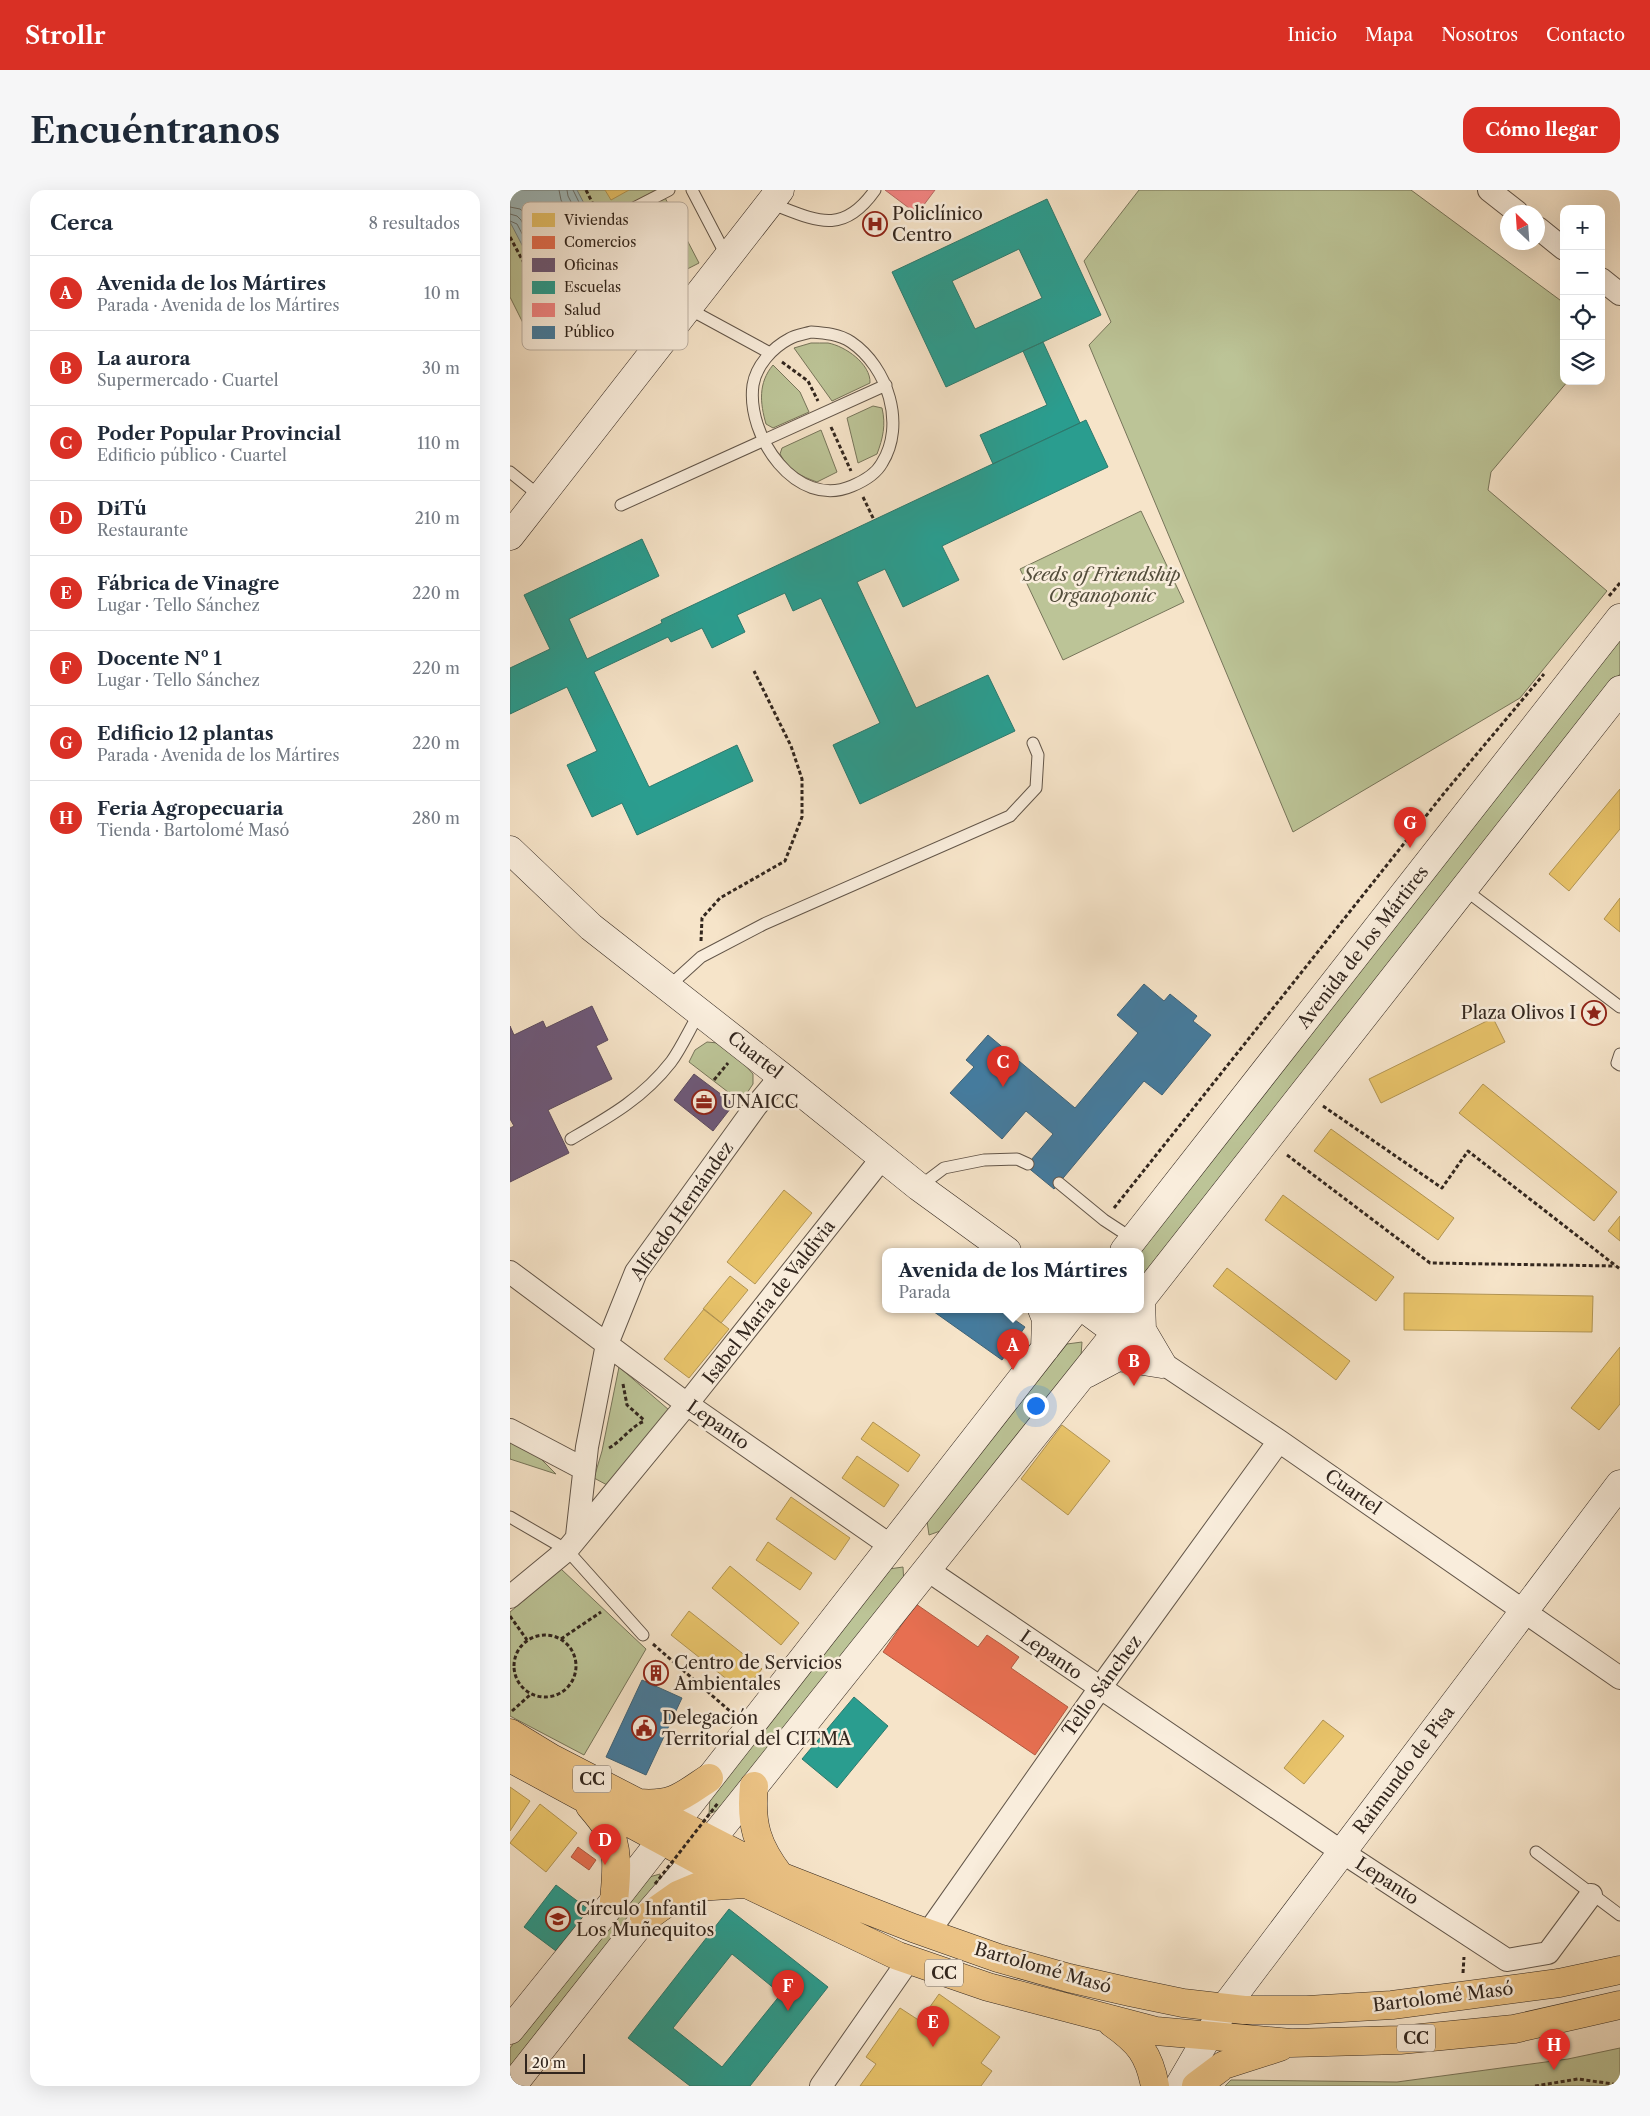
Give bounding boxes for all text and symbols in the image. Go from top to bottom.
text: Strollr [25,21,105,50]
text: Inicio [1288,24,1337,46]
text: Mapa [1365,24,1413,46]
text: Nosotros [1441,24,1518,46]
text: Contacto [1546,24,1625,46]
button: Cómo llegar [1463,107,1620,153]
text: Encuéntranos [30,109,280,152]
legend [522,202,688,350]
place label: Policlínico Centro [892,203,983,246]
north arrow [1500,205,1545,250]
map controls [1560,205,1605,385]
button: + [1560,205,1605,250]
text: Cerca [50,210,113,235]
text: Viviendas [563,211,629,229]
hospital icon: Policlínico Centro [862,211,888,237]
text: 8 resultados [369,213,460,233]
text: Comercios [564,233,636,251]
button: − [1560,250,1605,295]
text: Oficinas [564,256,618,274]
text: Avenida de los Mártires [97,272,326,295]
text: Escuelas [564,278,621,296]
text: A [60,283,72,303]
text: 10 m [424,283,460,303]
text: Parada · Avenida de los Mártires [97,295,339,315]
button: locate [1560,295,1605,340]
text: Salud [564,301,601,319]
text: Público [564,323,614,341]
button: layers [1560,340,1605,385]
text: La aurora [97,347,191,370]
text: B [60,358,72,378]
text: 30 m [422,358,460,378]
text: Supermercado · Cuartel [97,370,279,390]
text: Poder Popular Provincial [97,422,341,445]
text: C [60,433,72,453]
text: 110 m [417,433,460,453]
text: Edificio público · Cuartel [97,445,287,465]
text: DiTú [97,497,147,520]
text: D [59,508,73,528]
text: 210 m [415,508,460,528]
text: Restaurante [97,520,188,540]
park label: Seeds of Friendship Organoponic [1022,564,1181,607]
text: Fábrica de Vinagre [97,572,279,595]
text: E [60,583,72,603]
text: 220 m [412,583,460,603]
text: Lugar · Tello Sánchez [97,595,260,615]
text: Docente Nº 1 [97,647,222,670]
text: F [61,658,71,678]
text: 220 m [412,658,460,678]
text: Lugar · Tello Sánchez [97,670,260,690]
text: Edificio 12 plantas [97,722,274,745]
text: G [59,733,73,753]
text: 220 m [412,733,460,753]
text: Parada · Avenida de los Mártires [97,745,339,765]
text: Feria Agropecuaria [97,797,283,820]
pin: G [1394,807,1426,848]
text: H [59,808,73,828]
text: 280 m [412,808,460,828]
text: Tienda · Bartolomé Masó [97,820,289,840]
street label: Avenida de los Mártires [1292,861,1433,1034]
place icon: Plaza Olivos I [1581,1000,1607,1026]
place label: Plaza Olivos I [1461,1002,1576,1024]
street label: Cuartel [723,1027,787,1083]
pin: C [987,1046,1019,1087]
office icon: UNAICC [691,1089,717,1115]
place label: UNAICC [722,1091,798,1113]
street label: Alfredo Hernández [625,1137,738,1285]
street label: Isabel María de Valdivia [698,1215,840,1388]
popup [882,1248,1144,1313]
text: Avenida de los Mártires [898,1259,1128,1282]
text: Parada [898,1282,951,1302]
pin: A [997,1329,1029,1370]
pin: B [1118,1345,1150,1386]
your location [1023,1393,1049,1419]
street label: Lepanto [683,1396,753,1454]
street label: Cuartel [1321,1465,1385,1519]
street label: Lepanto [1016,1626,1086,1684]
street label: Tello Sánchez [1058,1631,1146,1741]
place label: Centro de Servicios Ambientales [673,1652,842,1695]
building icon: Centro de Servicios Ambientales [643,1660,669,1686]
street label: Raimundo de Pisa [1349,1701,1460,1838]
place label: Delegación Territorial del CITMA [662,1707,852,1750]
public building icon: Delegación Territorial del CITMA [631,1715,657,1741]
road number: CC [573,1766,611,1792]
pin: D [589,1824,621,1865]
street label: Lepanto [1351,1852,1423,1910]
place label: Círculo Infantil Los Muñequitos [576,1898,714,1941]
school or university icon: Círculo Infantil Los Muñequitos [545,1906,571,1932]
street label: Bartolomé Masó [972,1938,1114,1998]
road number: CC [925,1960,963,1986]
pin: F [772,1970,804,2011]
street label: Bartolomé Masó [1371,1977,1515,2017]
pin: E [917,2006,949,2047]
road number: CC [1397,2025,1435,2052]
pin: H [1538,2029,1570,2070]
scale bar [525,2051,585,2074]
text: 20 m [532,2054,566,2072]

